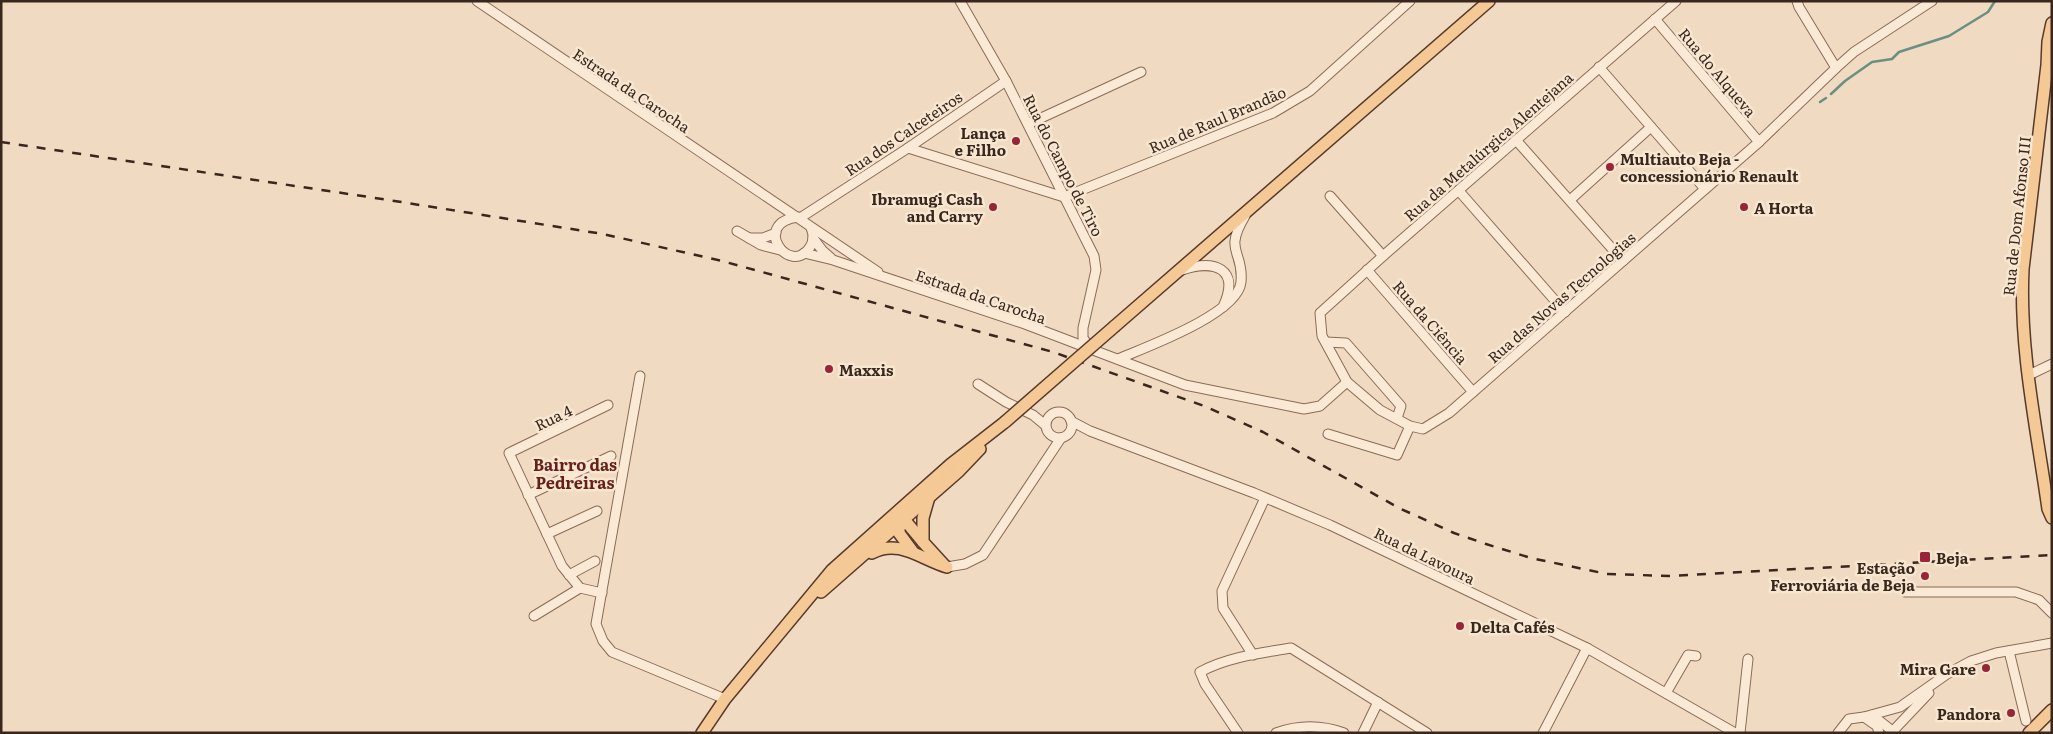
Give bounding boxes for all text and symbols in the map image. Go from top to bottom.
street label: Rua do Alqueva [1674,22,1763,122]
street label: Estrada da Carocha [569,42,696,138]
street label: Rua da Metalúrgica Alentejana [1398,65,1578,226]
street label: Rua de Raul Brandão [1145,80,1289,158]
street label: Rua dos Calceteiros [840,85,967,181]
street label: Rua do Campo de Tiro [1018,90,1110,240]
place label: Lança e Filho [954,121,1006,161]
marker: Lança e Filho [1010,135,1022,147]
street label: Rua de Dom Afonso III [1996,135,2036,297]
place label: Multiauto Beja - concessionário Renault [1620,147,1799,187]
marker: Multiauto Beja - concessionário Renault [1604,161,1616,173]
place label: Ibramugi Cash and Carry [871,187,984,227]
place label: A Horta [1754,196,1814,219]
marker: Ibramugi Cash and Carry [987,201,999,213]
marker: A Horta [1738,201,1750,213]
street label: Rua das Novas Tecnologias [1482,226,1640,368]
street label: Estrada da Carocha [913,263,1050,329]
street label: Rua da Ciência [1388,275,1475,370]
place label: Maxxis [839,358,894,381]
marker: Maxxis [823,363,835,375]
street label: Rua 4 [530,398,576,436]
district label: Bairro das Pedreiras [533,452,617,494]
street label: Rua da Lavoura [1371,521,1480,590]
place label: Beja [1936,546,1969,569]
marker: Beja [1918,550,1932,564]
place label: Estação Ferroviária de Beja [1770,556,1915,596]
marker: Estação Ferroviária de Beja [1919,570,1931,582]
place label: Delta Cafés [1470,615,1555,638]
marker: Delta Cafés [1454,620,1466,632]
place label: Mira Gare [1900,657,1977,680]
marker: Mira Gare [1980,662,1992,674]
place label: Pandora [1937,702,2001,725]
marker: Pandora [2005,707,2017,719]

